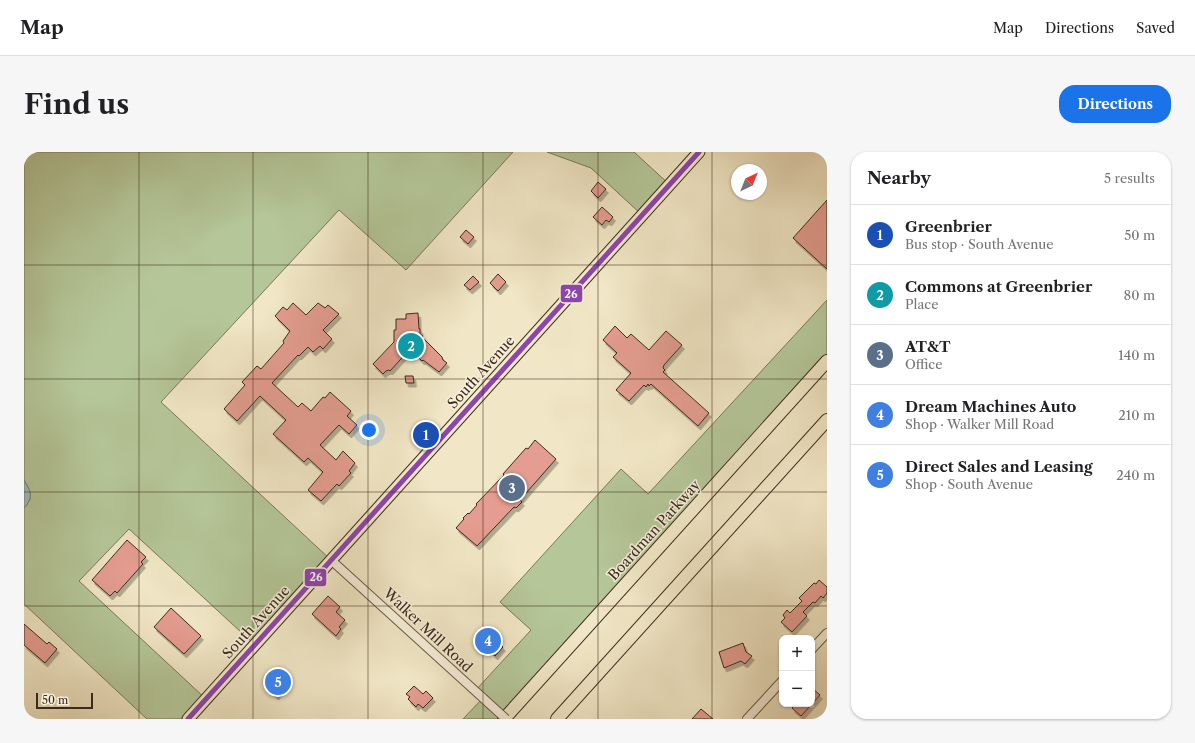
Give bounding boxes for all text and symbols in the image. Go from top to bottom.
text: Map [20,16,64,39]
text: Map [993,19,1023,37]
text: Directions [1045,19,1114,37]
text: Saved [1136,19,1175,37]
button: Directions [1059,85,1171,123]
text: Find us [24,87,129,121]
north arrow [731,164,767,200]
text: Nearby [867,168,931,188]
text: 5 results [1104,170,1155,186]
text: Greenbrier [905,217,992,236]
text: 1 [877,227,883,243]
text: 50 m [1124,227,1155,243]
text: Bus stop · South Avenue [905,236,1054,252]
text: Commons at Greenbrier [905,277,1092,296]
line badge: 26 [560,284,583,303]
text: 26 [564,287,578,301]
text: 2 [876,287,884,303]
text: 80 m [1123,287,1155,303]
text: Place [905,296,938,312]
pin: 2 [398,331,424,361]
street label: South Avenue [443,332,519,412]
text: AT&T [905,337,951,356]
text: 3 [876,347,884,363]
text: 140 m [1118,347,1155,363]
text: Office [905,356,942,372]
text: Dream Machines Auto [905,397,1076,416]
text: 4 [876,407,884,423]
text: 210 m [1118,407,1155,423]
text: Shop · Walker Mill Road [905,416,1054,432]
your location [359,420,379,440]
pin: 1 [413,420,439,450]
text: Direct Sales and Leasing [905,457,1093,476]
text: 5 [876,467,884,483]
text: 240 m [1116,467,1155,483]
pin: 3 [499,473,525,503]
street label: Boardman Parkway [604,476,704,584]
text: Shop · South Avenue [905,476,1033,492]
line badge: 26 [304,568,327,587]
text: 26 [309,570,323,584]
street label: South Avenue [218,582,294,662]
street label: Walker Mill Road [379,583,477,676]
pin: 4 [475,626,501,656]
map controls [779,635,815,707]
button: + [779,635,815,671]
pin: 5 [265,667,291,697]
button: − [779,671,815,707]
scale bar [36,691,93,710]
text: 50 m [42,693,68,707]

